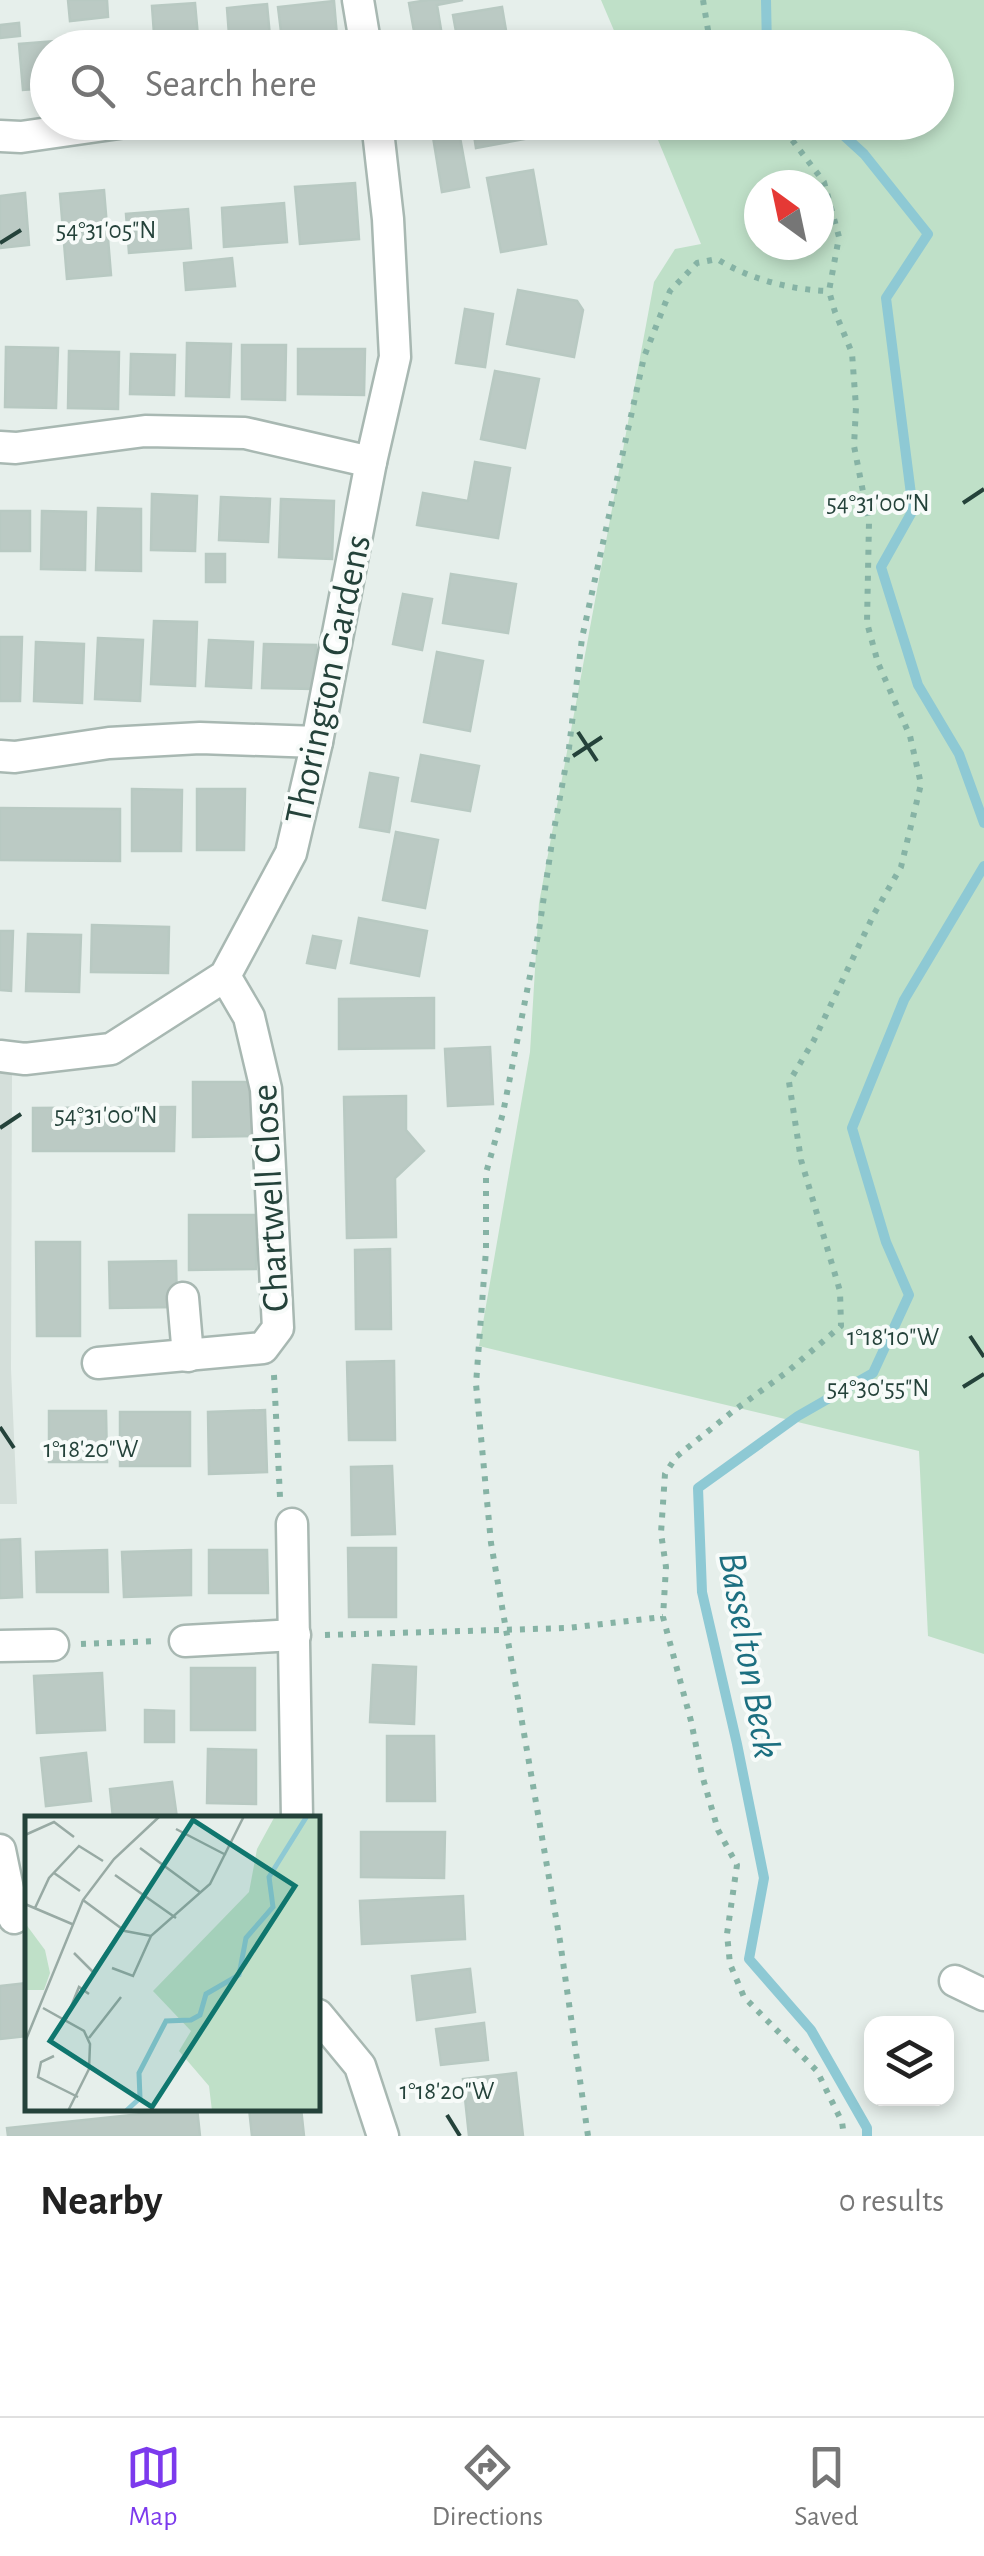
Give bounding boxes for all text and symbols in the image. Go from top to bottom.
search box [30,30,954,140]
icon: search [65,58,120,113]
text: Search here [145,66,317,104]
north arrow [744,170,834,260]
text: 54°31'05"N [56,218,156,243]
text: 54°31'00"N [826,491,930,516]
street label: Thorington Gardens [280,532,378,827]
street label: Chartwell Close [246,1083,296,1313]
text: 54°31'00"N [54,1103,158,1128]
text: 1°18'10"W [847,1325,940,1350]
text: 54°30'55"N [827,1376,929,1401]
text: 1°18'20"W [44,1437,139,1462]
water label: Basselton Beck [711,1549,787,1762]
inset map [25,1816,320,2111]
map controls [864,2016,954,2106]
button: layers [864,2016,954,2106]
text: 1°18'20"W [400,2079,495,2104]
text: Nearby [40,2180,163,2222]
text: 0 results [839,2185,944,2217]
tab: Map [126,2440,181,2534]
tab: Directions [432,2440,543,2534]
tab: Saved [794,2440,858,2534]

